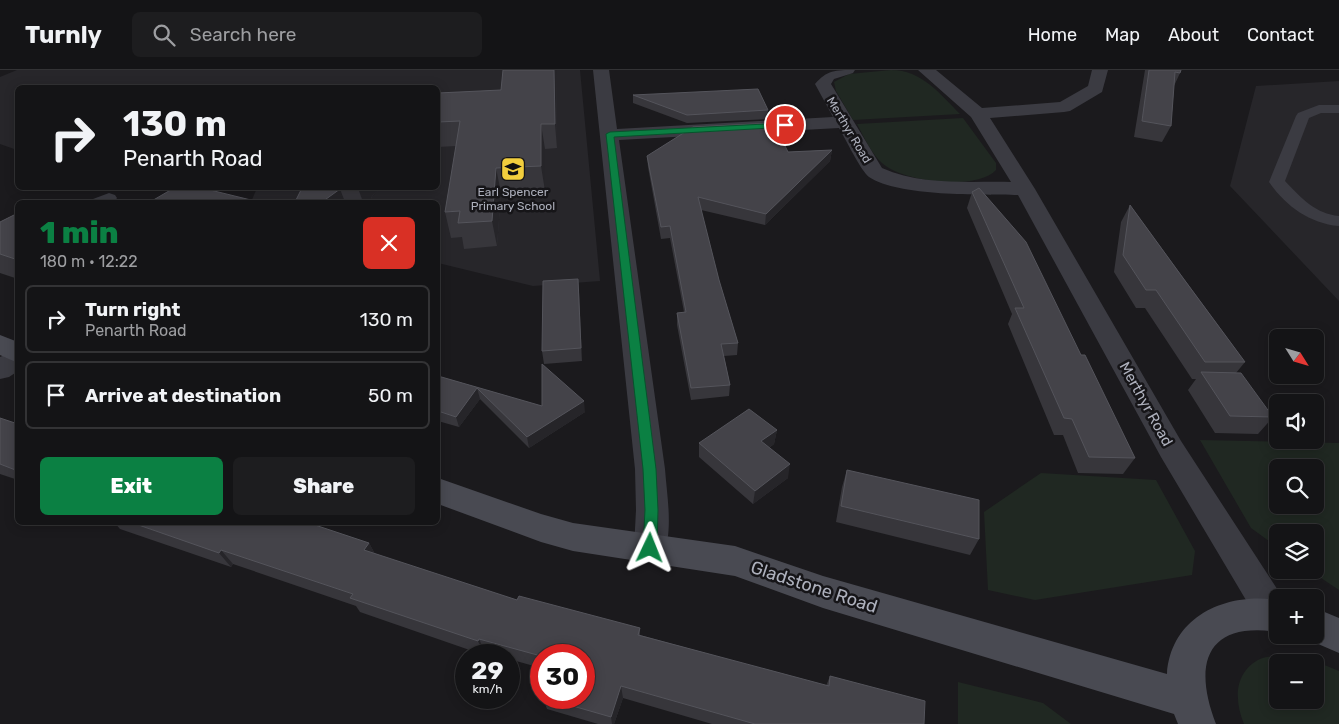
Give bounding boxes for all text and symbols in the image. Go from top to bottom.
search box [132,12,482,57]
text: Turnly [25,21,102,49]
icon: search [150,21,178,49]
text: Search here [190,23,296,46]
text: Home [1028,24,1077,46]
text: Map [1105,24,1140,46]
text: About [1168,24,1219,46]
text: Contact [1247,24,1314,46]
street label: Merthyr Road [824,94,874,166]
text: 130 m [123,103,227,145]
pin [764,104,806,146]
icon: right [40,105,105,170]
icon: arrive [771,111,799,139]
text: Penarth Road [123,145,263,172]
school or university icon: Earl Spencer Primary School [500,156,526,182]
place label: Earl Spencer Primary School [471,185,555,213]
text: 1 min [40,215,118,251]
button: close [363,217,415,269]
text: 180 m · 12:22 [40,252,138,271]
text: Turn right [85,298,180,321]
icon: right [42,305,70,333]
text: 130 m [360,308,413,331]
text: Penarth Road [85,321,187,340]
north arrow [1269,329,1324,384]
map controls [1269,329,1324,709]
street label: Merthyr Road [1115,359,1177,449]
icon: arrive [42,381,70,409]
text: Arrive at destination [85,384,281,407]
text: 50 m [368,384,413,407]
button: sound [1269,394,1324,449]
button: Exit [40,457,223,515]
button: Share [233,457,415,515]
button: search [1269,459,1324,514]
position arrow [623,521,675,573]
button: layers [1269,524,1324,579]
street label: Gladstone Road [748,556,880,618]
button: + [1269,589,1324,644]
speed limit sign: 30 [530,644,595,709]
button: − [1269,654,1324,709]
text: 29 [471,656,504,685]
text: km/h [473,682,502,696]

